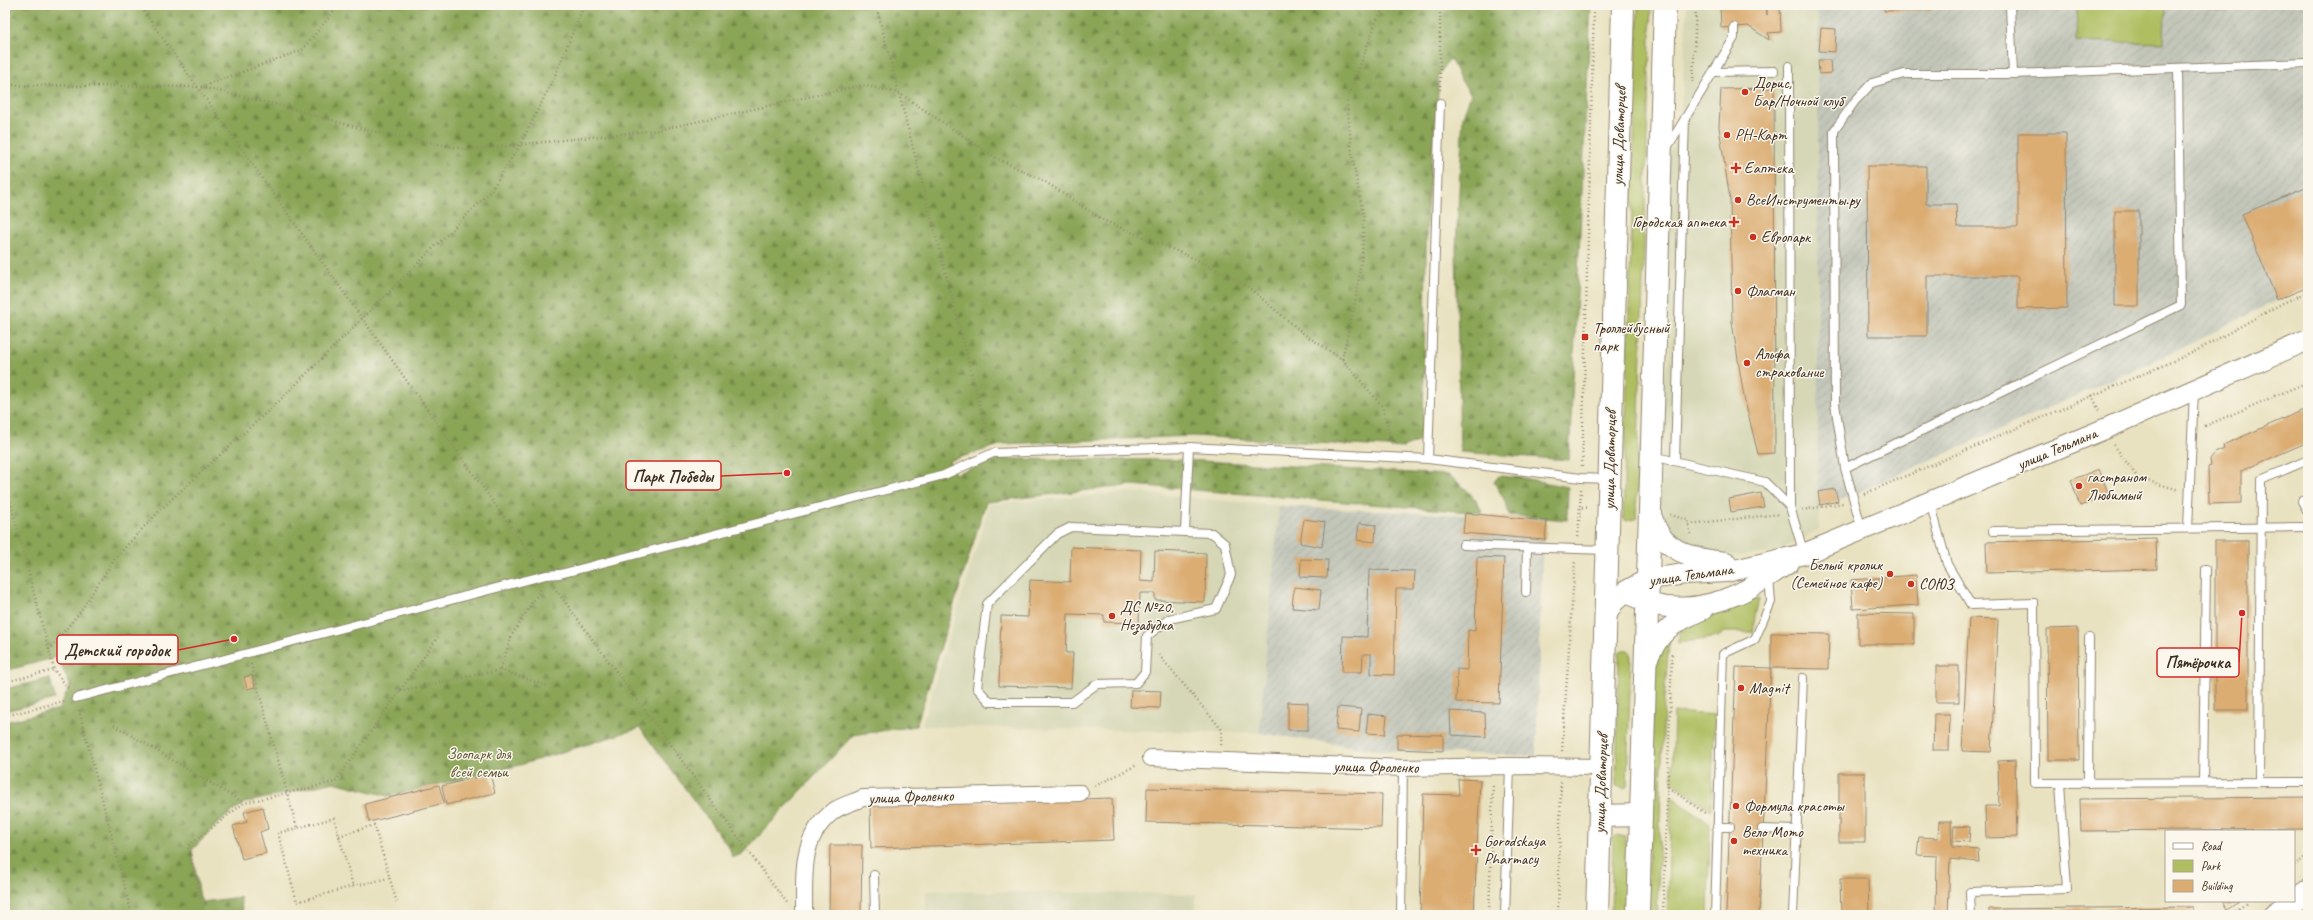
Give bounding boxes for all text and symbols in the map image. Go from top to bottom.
place label: Дорис, Бар/Ночной клуб [1753,73,1846,111]
street label: улица Доваторцев [1607,82,1631,187]
marker: Дорис, Бар/Ночной клуб [1740,87,1750,97]
place label: РН-Карт [1735,125,1788,145]
marker: РН-Карт [1722,130,1732,140]
place label: Еаптека [1744,158,1795,178]
marker: Еаптека [1731,163,1741,173]
place label: ВсеИнструменты.ру [1746,190,1861,210]
marker: ВсеИнструменты.ру [1733,195,1743,205]
place label: Городская аптека [1632,212,1727,232]
marker: Городская аптека [1729,217,1739,227]
place label: Европарк [1761,227,1811,247]
marker: Европарк [1748,232,1758,242]
place label: Флагман [1746,281,1796,301]
marker: Флагман [1733,286,1743,296]
place label: Троллейбусный парк [1593,318,1671,356]
marker: Троллейбусный парк [1580,332,1590,342]
place label: Альфа страхование [1755,344,1825,382]
marker: Альфа страхование [1742,358,1752,368]
street label: улица Доваторцев [1599,406,1621,511]
street label: улица Тельмана [2013,423,2101,475]
callout: Парк Победы [626,461,721,490]
text: Парк Победы [633,466,715,487]
place label: гастраном Любимый [2087,467,2148,505]
marker: гастраном Любимый [2074,481,2084,491]
place label: Белый кролик (Семейное кафе) [1790,555,1884,593]
street label: улица Тельмана [1647,559,1736,591]
marker: Белый кролик (Семейное кафе) [1885,569,1895,579]
place label: СОЮЗ [1919,574,1955,594]
marker: СОЮЗ [1906,579,1916,589]
place label: ДС №20, Незабудка [1120,597,1174,635]
marker: ДС №20, Незабудка [1107,611,1117,621]
callout: Детский городок [57,635,178,664]
text: Детский городок [64,640,172,661]
callout: Пятёрочка [2157,648,2239,677]
text: Пятёрочка [2165,652,2232,673]
place label: Magnit [1749,678,1791,698]
marker: Magnit [1736,683,1746,693]
street label: улица Доваторцев [1589,730,1613,835]
park label: Зоопарк для всей семьи [447,744,512,782]
street label: улица Фроленко [1332,756,1420,778]
street label: улица Фроленко [867,785,955,809]
place label: Формула красоты [1744,796,1845,816]
marker: Формула красоты [1731,801,1741,811]
place label: Вело Мото техника [1742,822,1804,860]
legend [2165,830,2295,902]
place label: Gorodskaya Pharmacy [1484,831,1546,869]
marker: Вело Мото техника [1729,836,1739,846]
text: Road [2201,838,2223,854]
marker: Gorodskaya Pharmacy [1471,845,1481,855]
text: Park [2201,858,2222,874]
text: Building [2201,878,2233,894]

